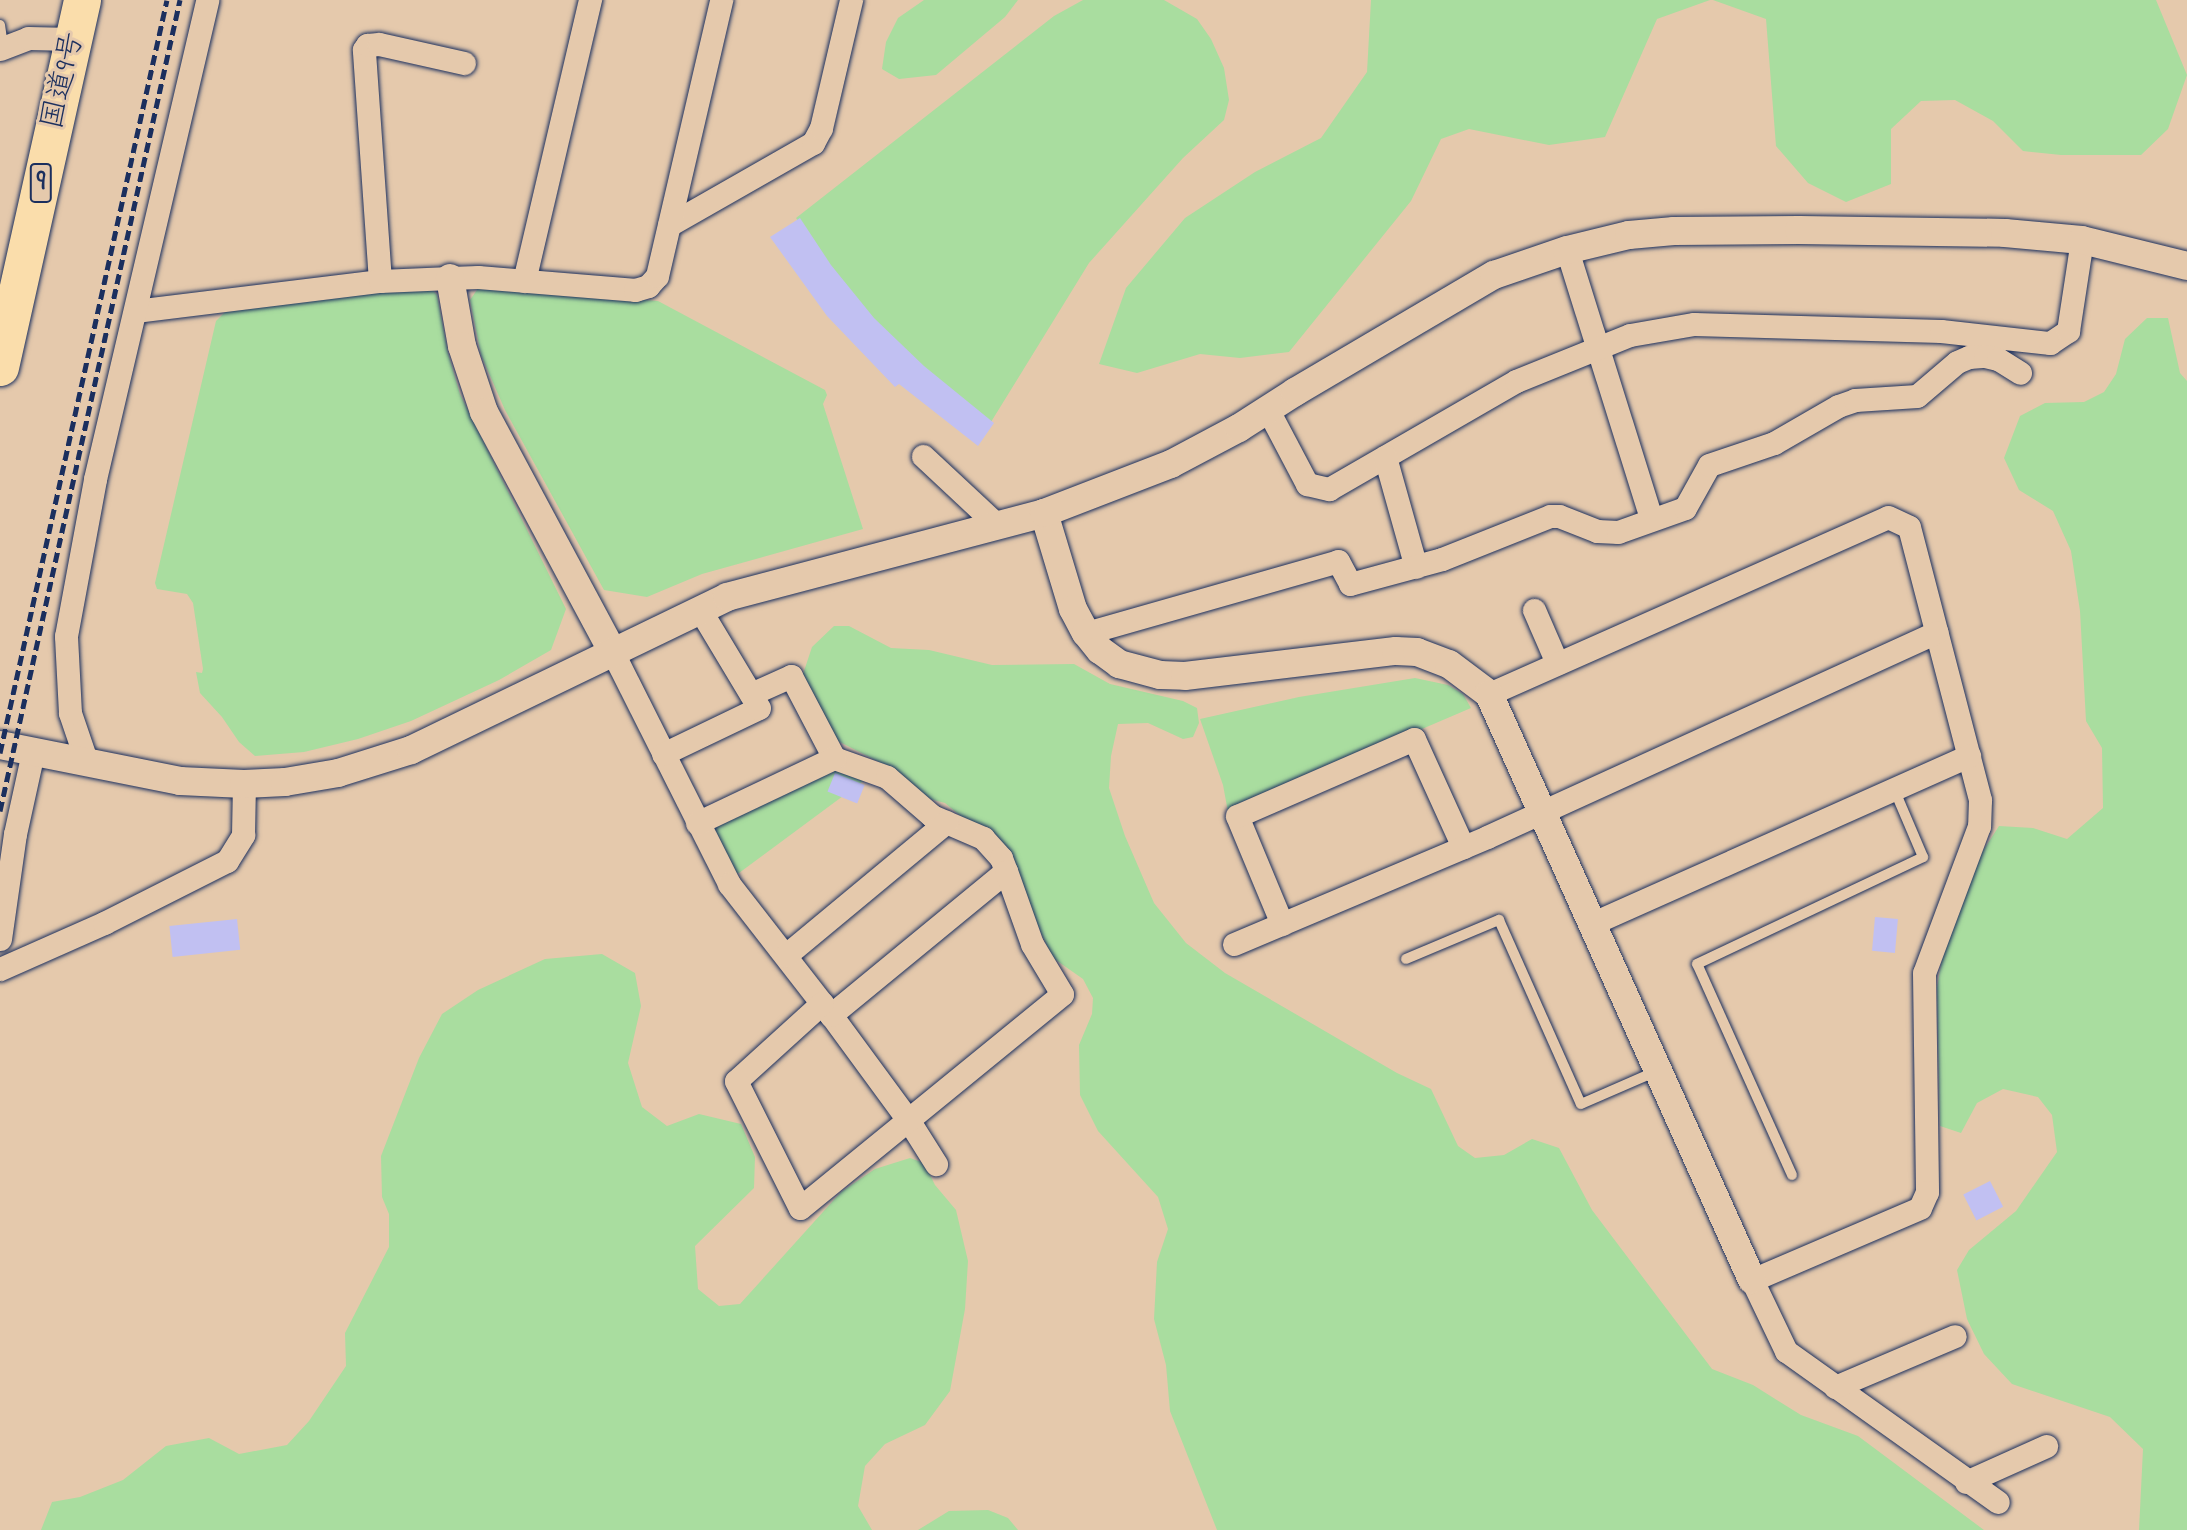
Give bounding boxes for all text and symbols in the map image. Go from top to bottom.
street label: 国道9号 [35,29,93,133]
road number: 9 [29,158,53,208]

